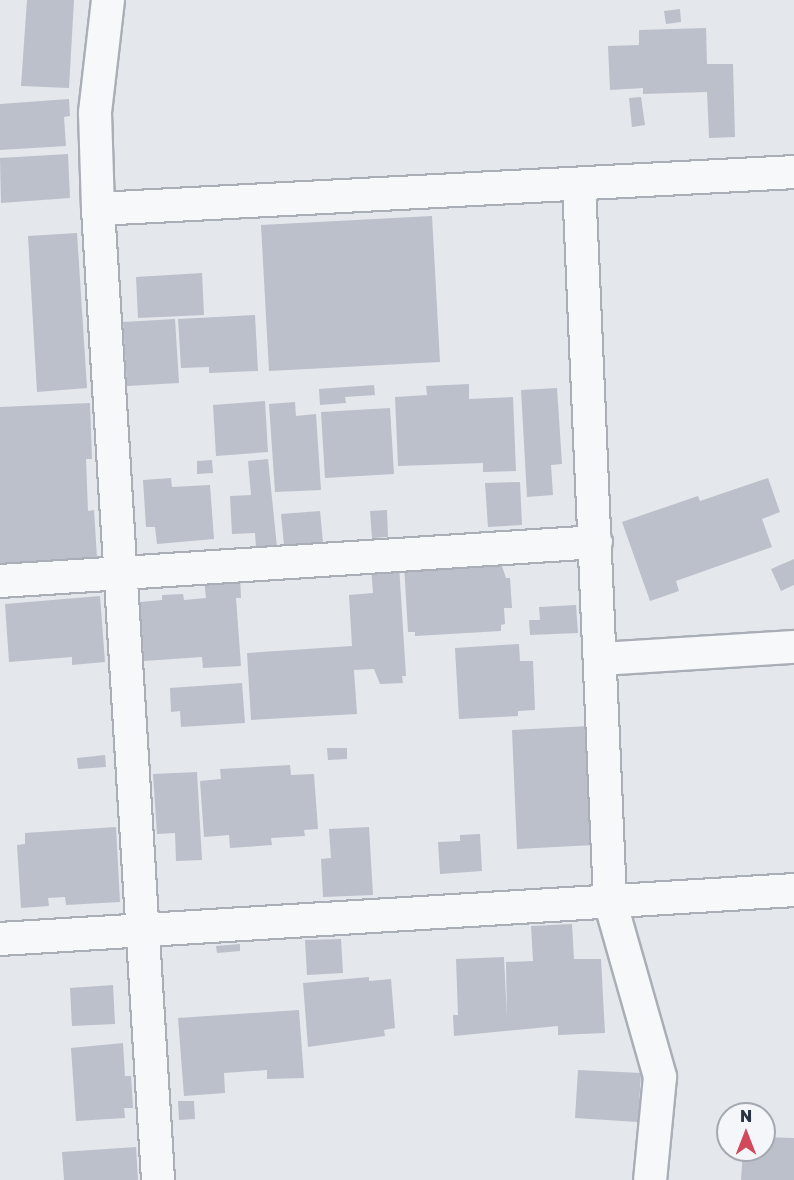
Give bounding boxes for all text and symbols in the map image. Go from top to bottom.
north arrow [716,1102,776,1162]
text: N [740,1106,752,1126]

